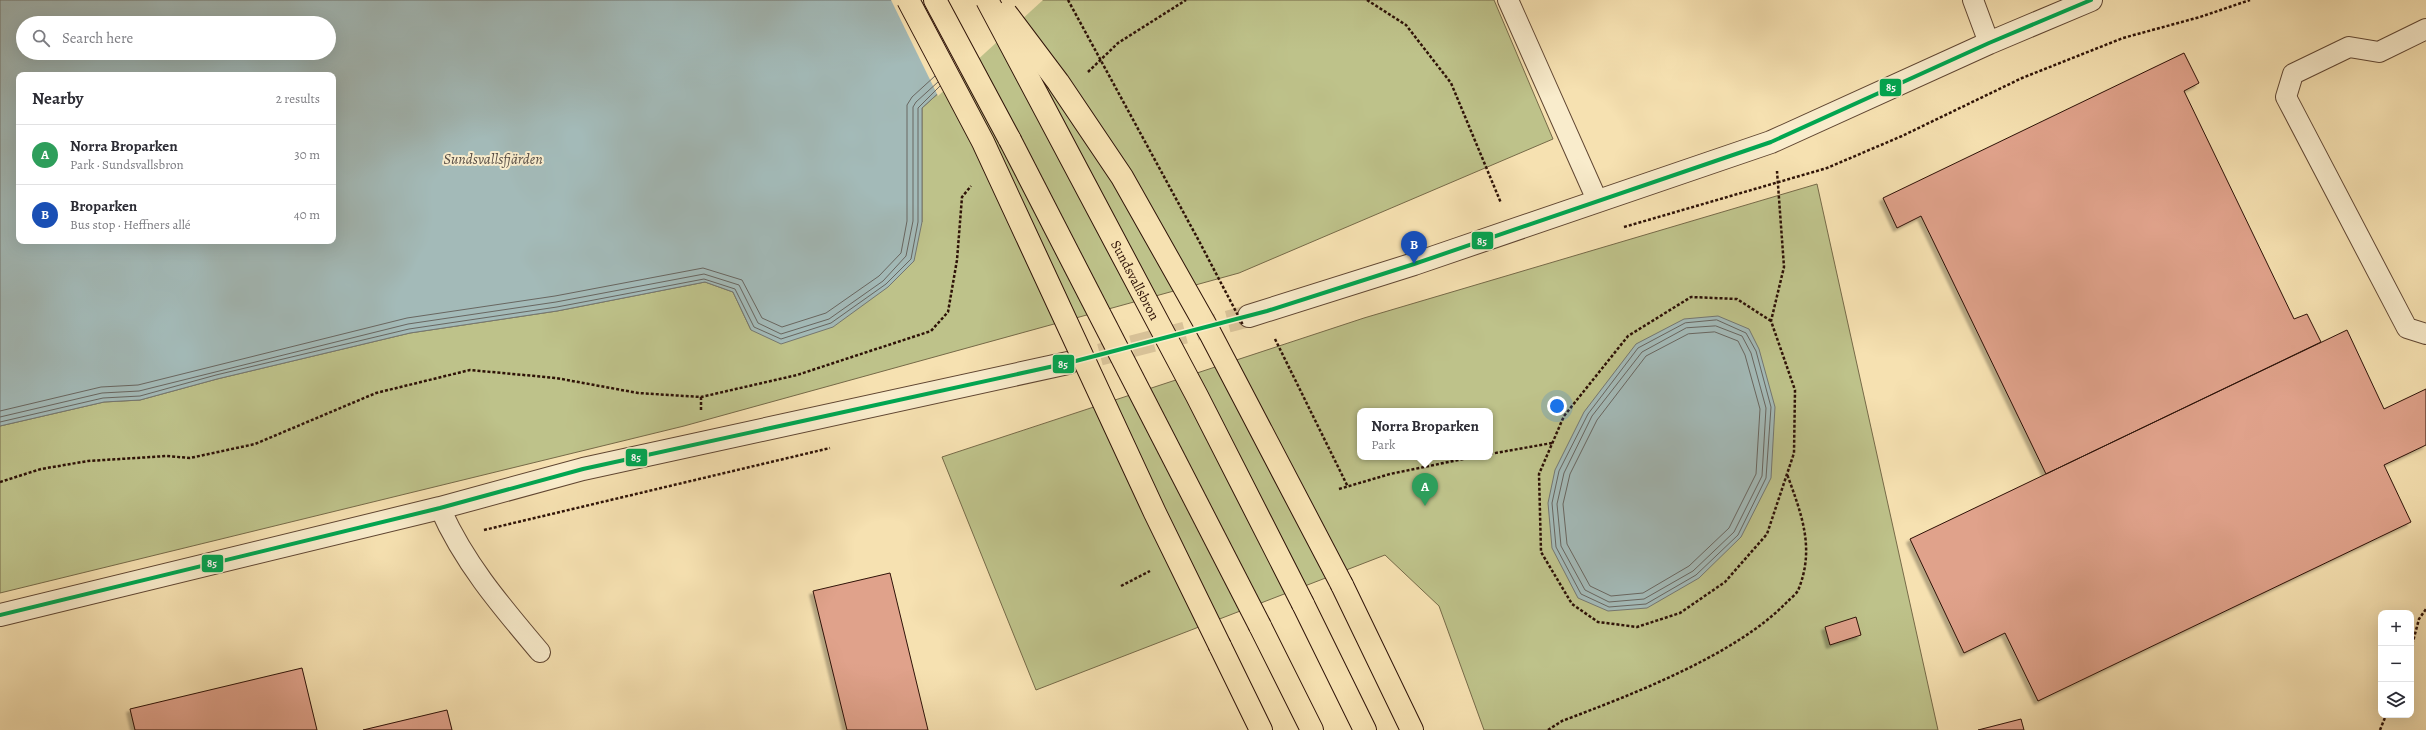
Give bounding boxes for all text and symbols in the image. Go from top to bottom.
search box [16,16,336,60]
icon: search [30,27,52,49]
text: Search here [62,28,133,48]
line badge: 85 [1879,78,1902,97]
text: 85 [1886,80,1896,95]
text: Nearby [32,87,83,110]
text: 2 results [276,90,320,107]
text: Norra Broparken [70,136,178,156]
text: A [41,146,49,163]
text: 30 m [294,146,320,163]
water label: Sundsvallsfjärden [443,149,543,169]
text: Park · Sundsvallsbron [70,156,184,173]
text: Broparken [70,196,137,216]
text: B [41,206,49,223]
text: 40 m [294,206,320,223]
text: Bus stop · Heffners allé [70,216,191,233]
pin: B [1401,231,1427,264]
line badge: 85 [1471,231,1494,250]
text: 85 [1477,234,1487,249]
street label: Sundsvallsbron [1106,237,1164,324]
line badge: 85 [1052,354,1075,374]
text: 85 [1058,357,1068,372]
your location [1547,396,1567,416]
popup [1357,408,1493,460]
text: Norra Broparken [1371,416,1479,436]
text: Park [1371,436,1396,453]
line badge: 85 [625,448,648,467]
text: 85 [631,450,641,465]
pin: A [1412,473,1438,506]
line badge: 85 [201,554,224,573]
text: 85 [207,556,217,571]
map controls [2378,610,2414,718]
button: + [2378,610,2414,646]
button: − [2378,646,2414,682]
button: layers [2378,682,2414,718]

